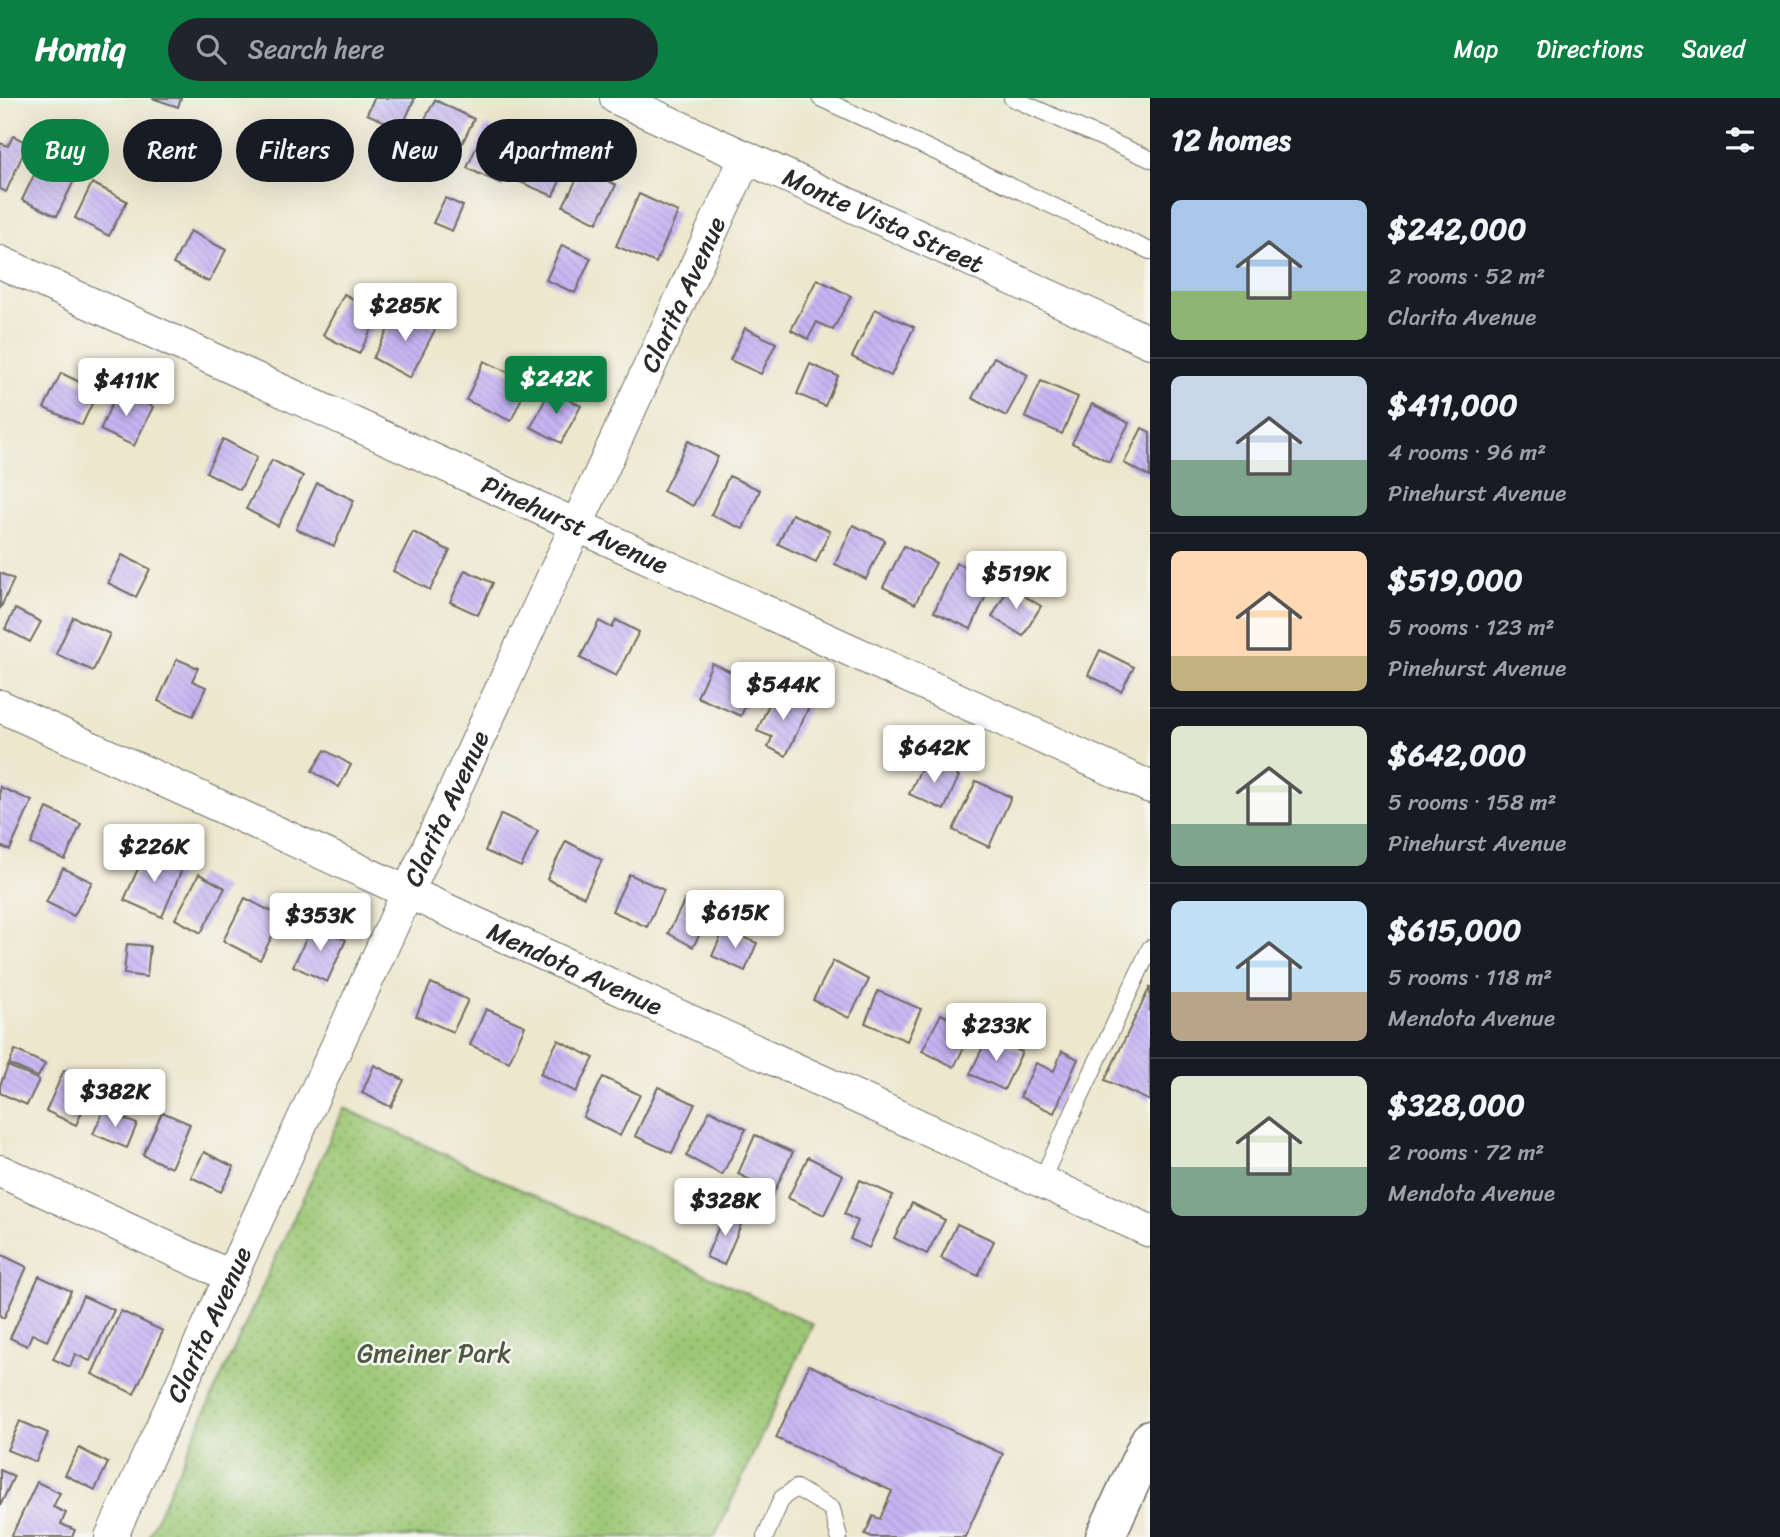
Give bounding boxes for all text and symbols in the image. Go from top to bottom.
search box [168,18,658,81]
text: Homiq [35,20,126,78]
text: Search here [248,26,385,72]
text: Map [1454,28,1498,70]
text: Directions [1536,28,1644,70]
text: Saved [1682,28,1745,70]
icon: search [192,30,230,68]
text: 12 homes [1171,113,1291,167]
chip: Buy [21,119,109,182]
chip: Rent [123,119,222,182]
chip: Filters [236,119,354,182]
chip: New [368,119,462,182]
chip: Apartment [476,119,637,182]
icon: filters [1721,121,1759,159]
street label: Monte Vista Street [775,154,992,286]
text: $242,000 [1388,202,1527,256]
street label: Clarita Avenue [627,208,739,380]
icon: home [1227,228,1311,312]
text: 2 rooms · 52 m² [1388,256,1545,297]
pin: $285K [356,284,454,343]
text: $285K [370,285,440,326]
text: Clarita Avenue [1388,297,1536,338]
pin: $242K [507,356,605,416]
pin: $411K [77,358,175,418]
text: $242K [521,358,591,399]
text: $411K [94,360,158,401]
text: $411,000 [1388,378,1518,432]
icon: home [1227,404,1311,488]
text: 4 rooms · 96 m² [1388,432,1546,473]
street label: Pinehurst Avenue [474,462,677,587]
text: Pinehurst Avenue [1388,473,1566,514]
pin: $519K [967,552,1065,611]
text: $519K [982,553,1050,594]
text: $519,000 [1388,553,1523,607]
icon: home [1227,579,1311,663]
text: 5 rooms · 123 m² [1388,607,1555,648]
text: Pinehurst Avenue [1388,648,1566,689]
pin: $544K [734,662,832,722]
text: $544K [747,664,819,705]
street label: Clarita Avenue [390,722,502,894]
pin: $642K [885,726,983,785]
text: $642K [899,727,969,768]
text: $642,000 [1388,728,1526,782]
icon: home [1227,754,1311,838]
text: 5 rooms · 158 m² [1388,782,1557,823]
text: Pinehurst Avenue [1388,823,1566,864]
pin: $226K [105,824,203,884]
text: $226K [119,826,189,867]
pin: $615K [686,890,784,950]
text: $615K [702,892,768,933]
pin: $353K [271,894,369,953]
text: $353K [286,895,354,936]
text: $615,000 [1388,903,1521,957]
street label: Mendota Avenue [479,908,671,1029]
icon: home [1227,929,1311,1013]
text: 5 rooms · 118 m² [1388,957,1552,998]
text: Mendota Avenue [1388,998,1555,1039]
pin: $233K [947,1004,1045,1063]
text: $233K [962,1005,1030,1046]
pin: $382K [66,1070,164,1129]
text: $382K [80,1071,150,1112]
text: $328,000 [1388,1078,1525,1132]
icon: home [1227,1104,1311,1188]
text: 2 rooms · 72 m² [1388,1132,1544,1173]
text: Mendota Avenue [1388,1173,1555,1214]
pin: $328K [676,1178,774,1238]
text: $328K [690,1180,760,1221]
street label: Clarita Avenue [153,1238,265,1410]
park label: Gmeiner Park [357,1330,511,1376]

